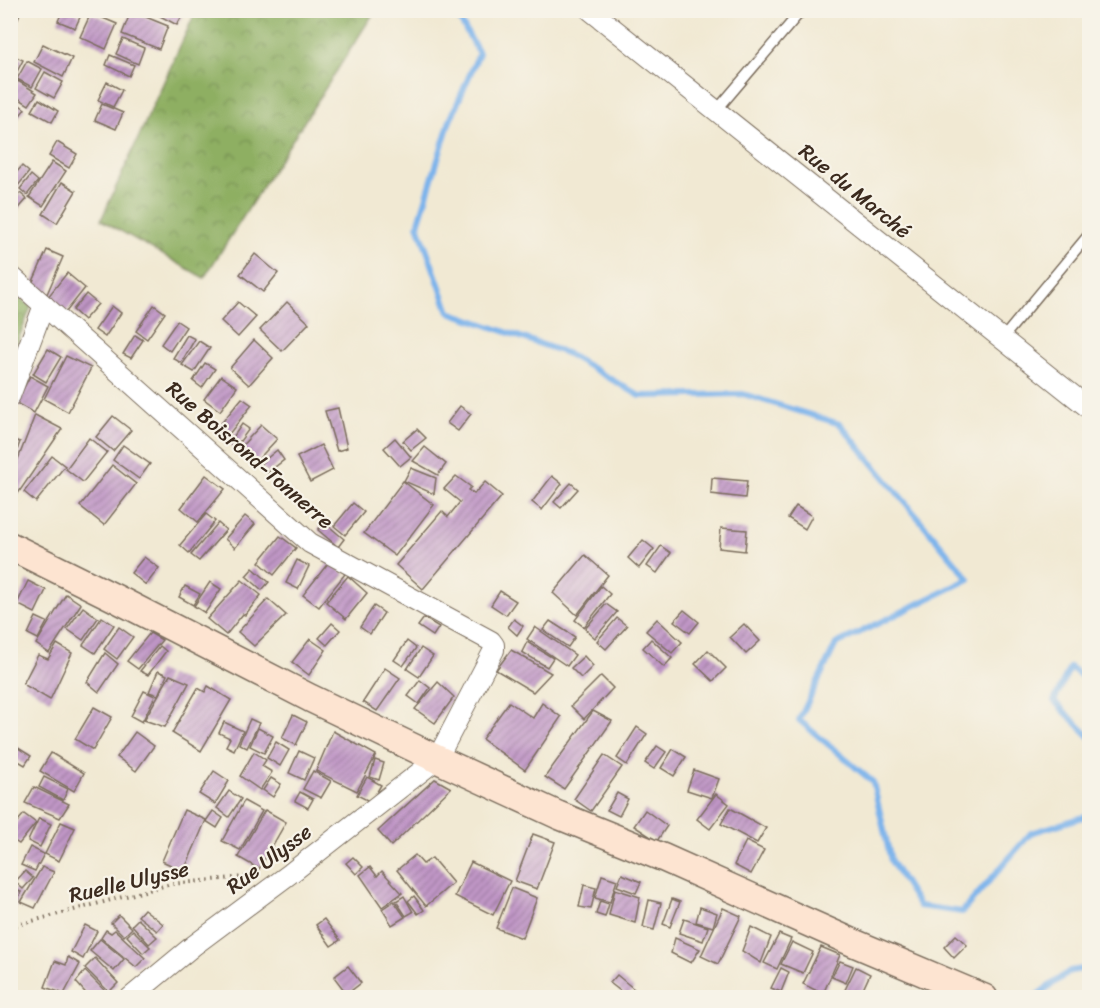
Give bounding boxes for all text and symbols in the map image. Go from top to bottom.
street label: Rue du Marché [790,133,920,249]
street label: Rue Boisrond-Tonnerre [157,371,343,539]
street label: Rue Ulysse [218,814,321,904]
street label: Ruelle Ulysse [65,850,193,914]

